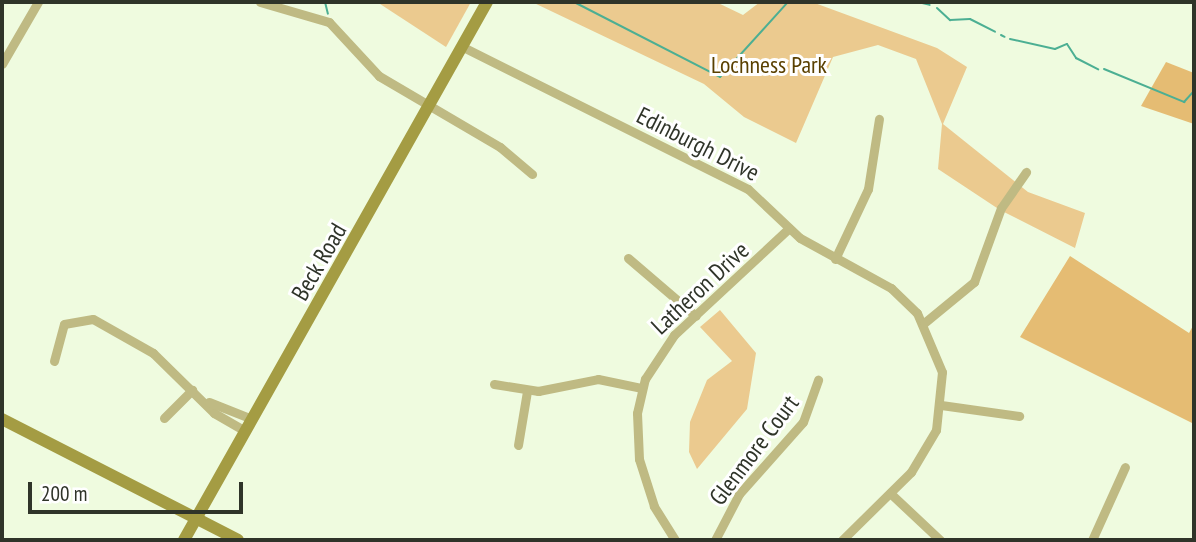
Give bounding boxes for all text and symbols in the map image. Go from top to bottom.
park label: Lochness Park [711,51,827,79]
street label: Edinburgh Drive [632,101,764,187]
street label: Beck Road [285,218,353,306]
street label: Latheron Drive [645,236,755,340]
street label: Glenmore Court [703,389,805,511]
scale bar [32,468,247,512]
text: 200 m [41,480,87,507]

